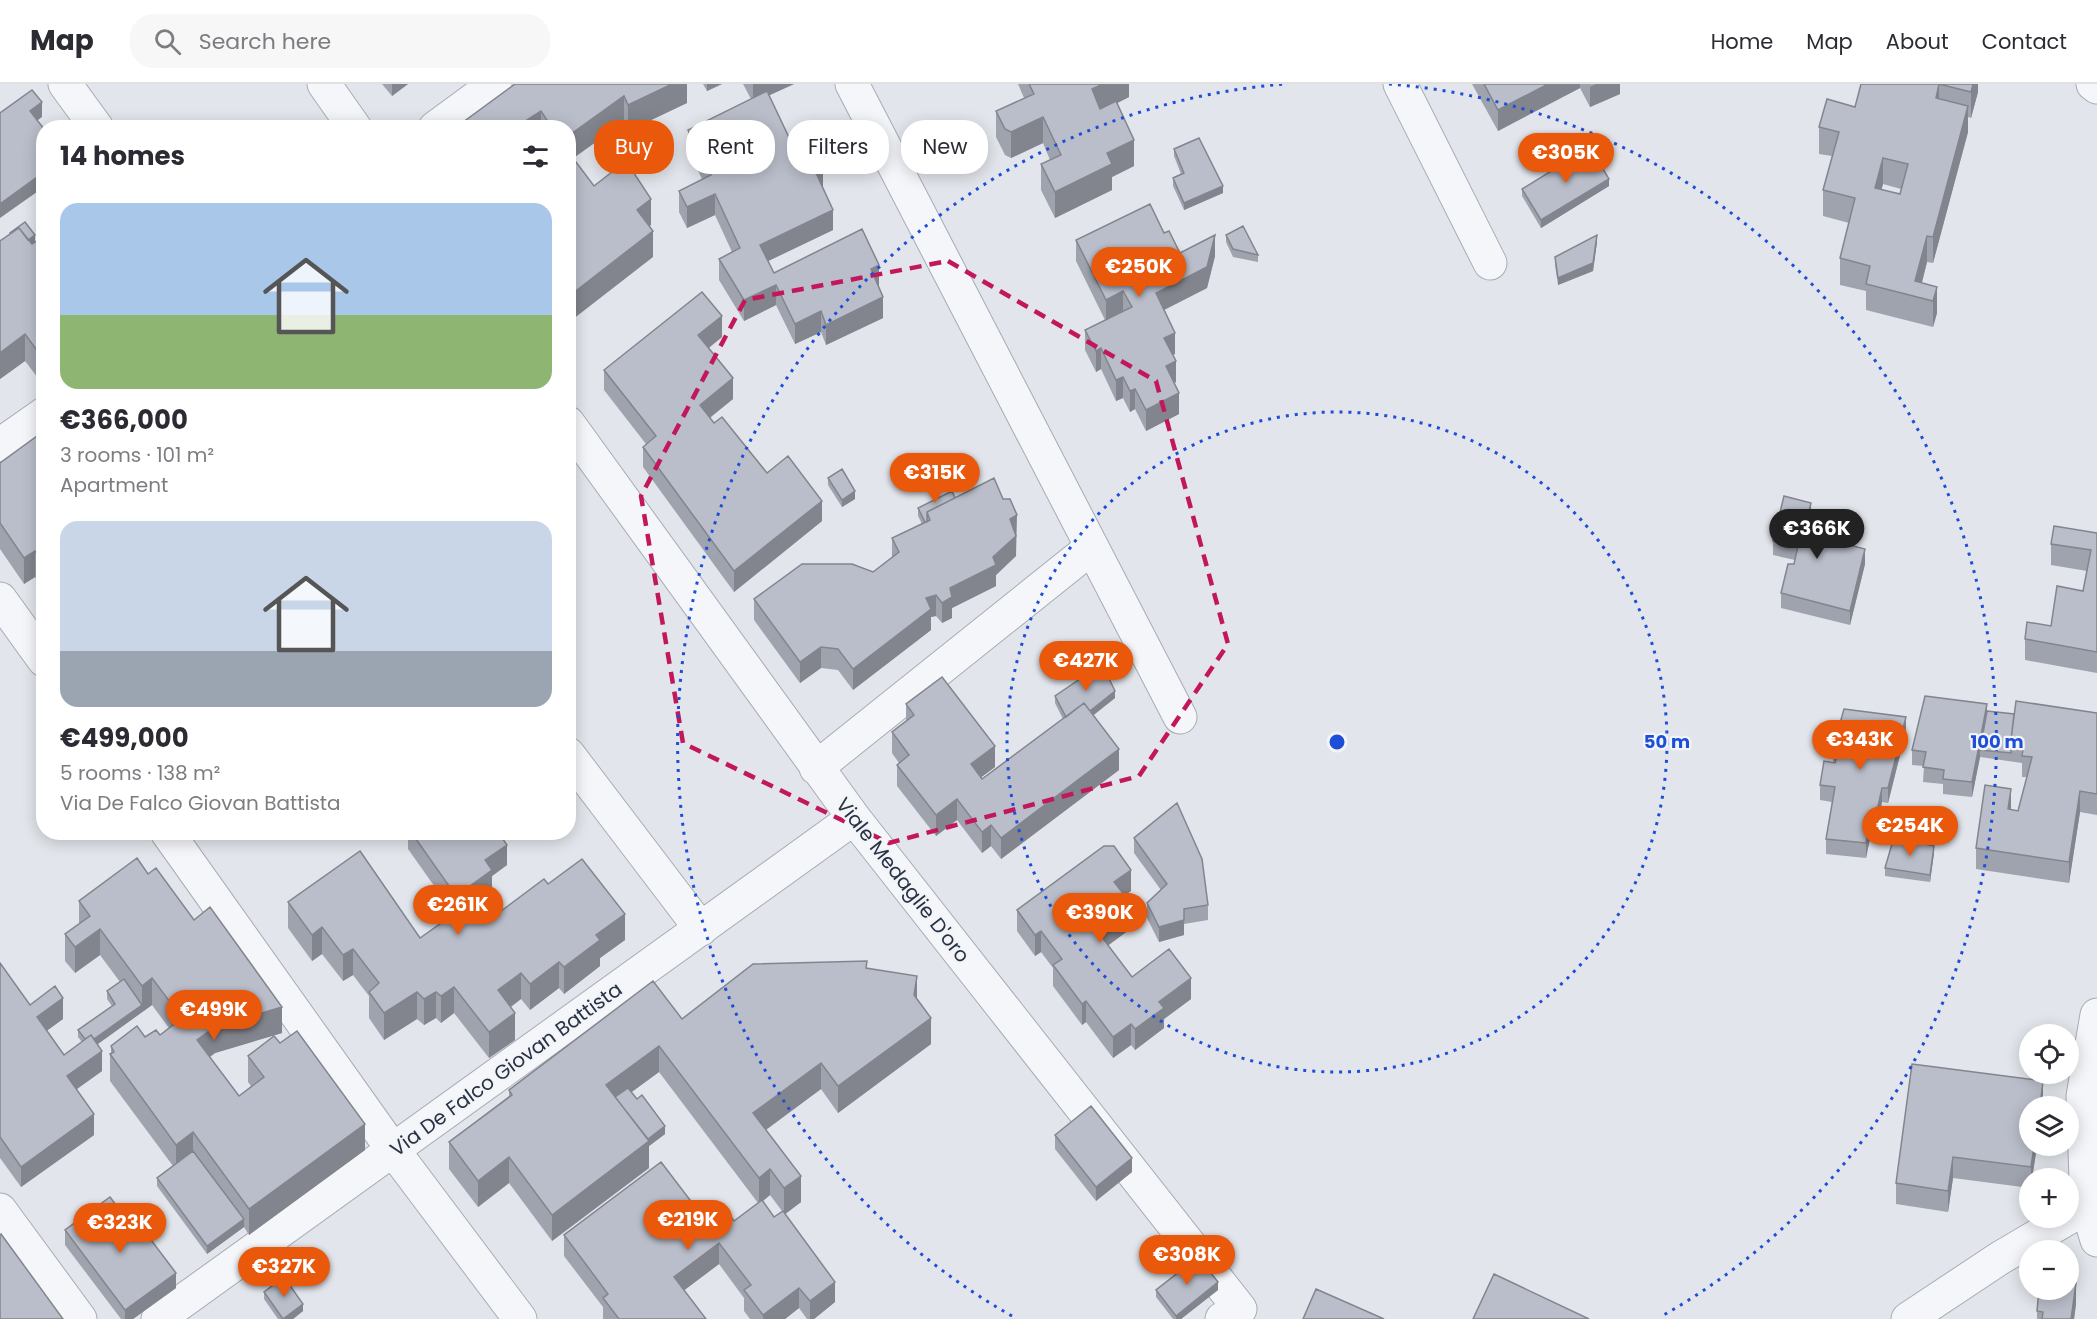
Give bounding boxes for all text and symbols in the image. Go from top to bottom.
search box [130,14,550,68]
text: Map [30,21,94,60]
icon: search [151,25,184,58]
text: Search here [199,26,331,57]
text: Home [1711,27,1773,56]
text: Map [1806,27,1853,56]
text: About [1886,27,1949,56]
text: Contact [1982,27,2067,56]
chip: Buy [594,120,674,174]
chip: Rent [686,120,775,174]
chip: Filters [787,120,889,174]
chip: New [901,120,988,174]
pin: €305K [1524,133,1608,184]
text: 14 homes [60,138,185,174]
text: €305K [1532,138,1600,166]
icon: filters [519,140,552,173]
icon: home [252,242,360,350]
pin: €250K [1097,247,1181,298]
text: €250K [1105,252,1173,280]
text: €366,000 [60,402,188,438]
text: 3 rooms · 101 m² [60,441,214,469]
pin: €315K [893,453,977,504]
text: €315K [904,458,966,486]
text: Apartment [60,471,168,499]
pin: €366K [1775,509,1859,560]
text: €366K [1783,514,1851,542]
icon: home [252,560,360,668]
pin: €427K [1044,641,1128,692]
text: €427K [1053,646,1119,674]
text: €499,000 [60,720,189,756]
pin: €343K [1818,720,1902,771]
text: €343K [1826,725,1894,753]
text: 50 m [1644,729,1690,754]
text: 100 m [1970,729,2024,754]
centre of rings [1327,732,1347,752]
text: 5 rooms · 138 m² [60,759,220,787]
text: Via De Falco Giovan Battista [60,789,341,817]
street label: Viale Medaglie D'oro [830,791,976,969]
pin: €254K [1868,806,1952,857]
text: €254K [1876,811,1944,839]
pin: €261K [416,885,500,936]
text: €261K [427,890,489,918]
pin: €390K [1058,893,1142,944]
text: €390K [1066,898,1134,926]
street label: Via De Falco Giovan Battista [384,975,628,1163]
pin: €499K [172,990,256,1041]
text: €499K [180,995,248,1023]
map controls [2019,1024,2079,1300]
button: locate [2019,1024,2079,1084]
button: layers [2019,1096,2079,1156]
button: + [2019,1168,2079,1228]
pin: €219K [646,1200,730,1251]
pin: €323K [78,1203,162,1254]
text: €219K [657,1205,719,1233]
text: €323K [87,1208,153,1236]
pin: €308K [1145,1235,1229,1286]
text: €308K [1153,1240,1221,1268]
button: − [2019,1240,2079,1300]
pin: €327K [242,1247,326,1298]
text: €327K [252,1252,316,1280]

